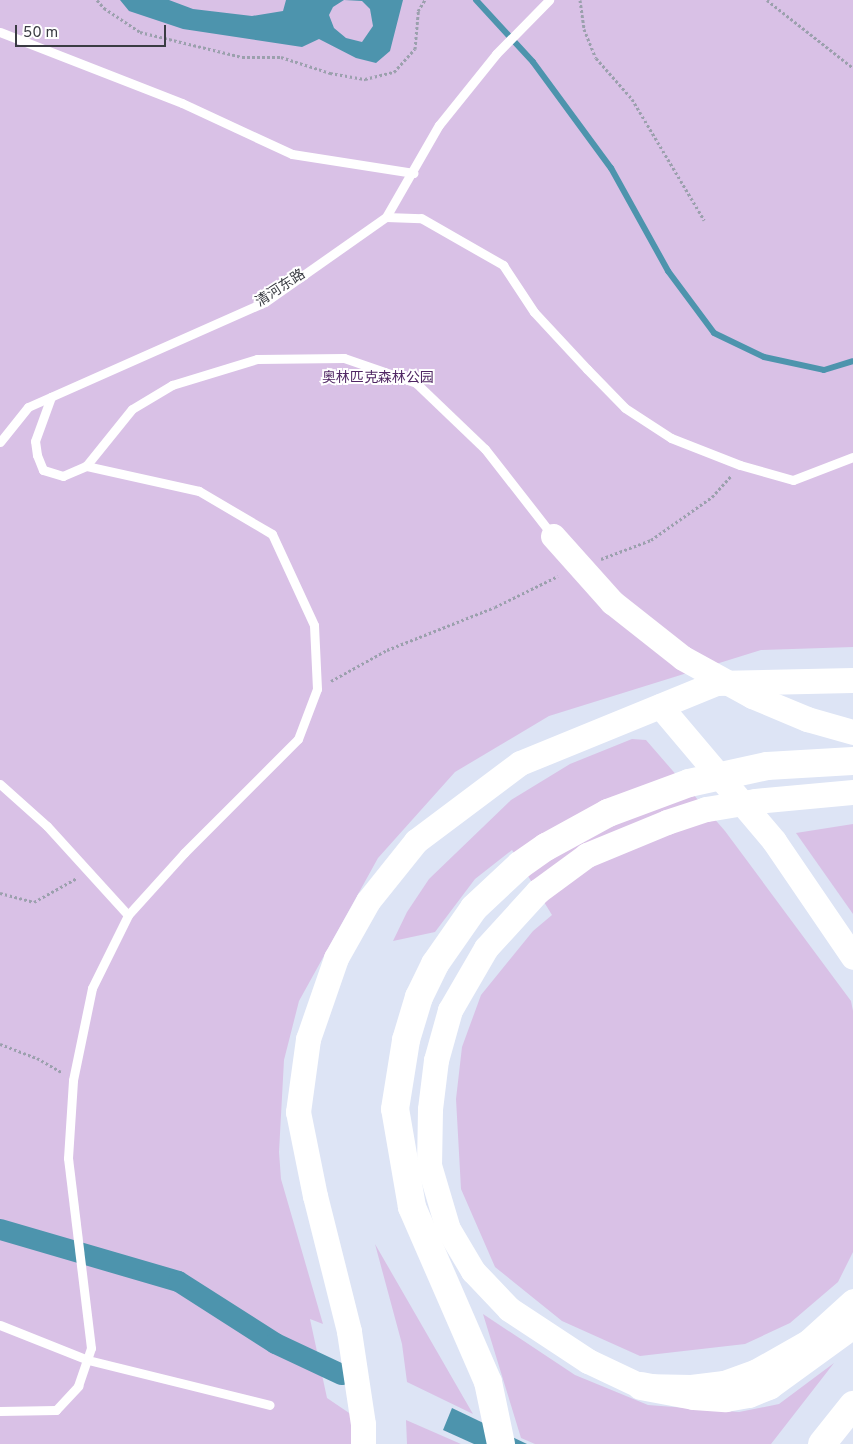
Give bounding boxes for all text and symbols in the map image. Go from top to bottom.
scale bar [18,15,169,47]
text: 50 m [23,24,58,43]
street label: 清河东路 [253,267,309,311]
park label: 奥林匹克森林公园 [322,371,434,387]

